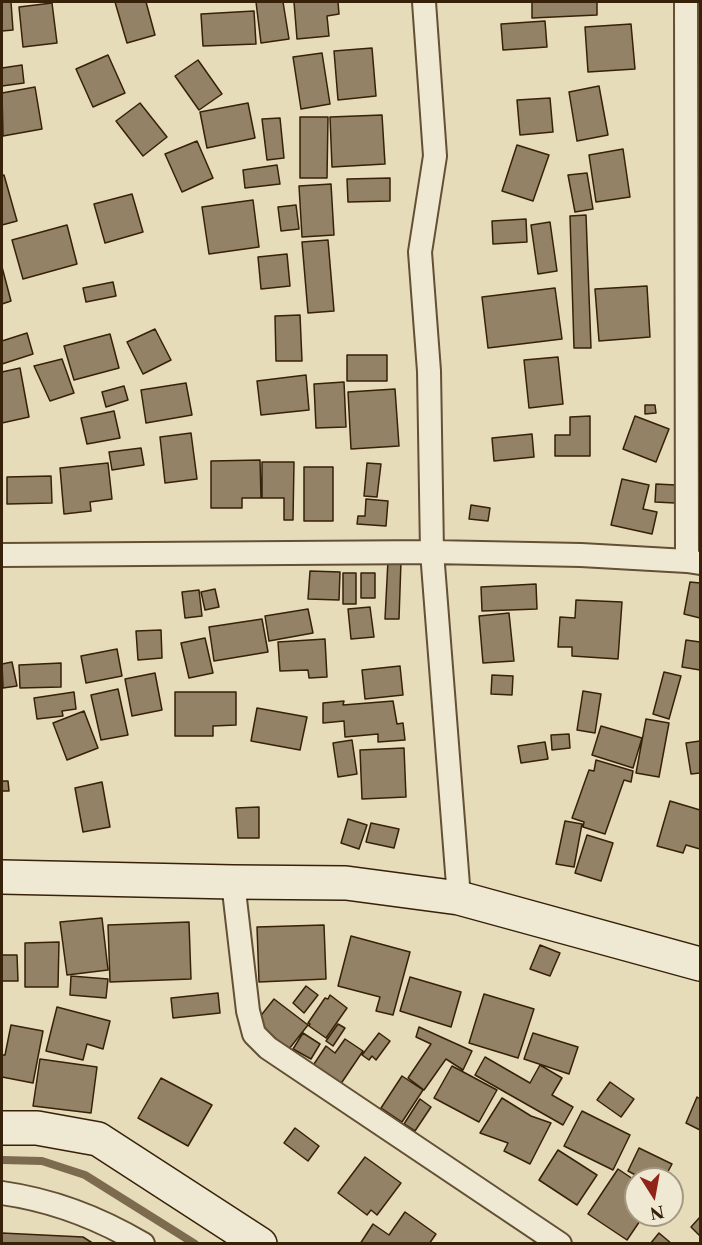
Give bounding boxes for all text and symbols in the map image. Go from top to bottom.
north arrow [624,1167,684,1227]
text: N [648,1202,666,1224]

